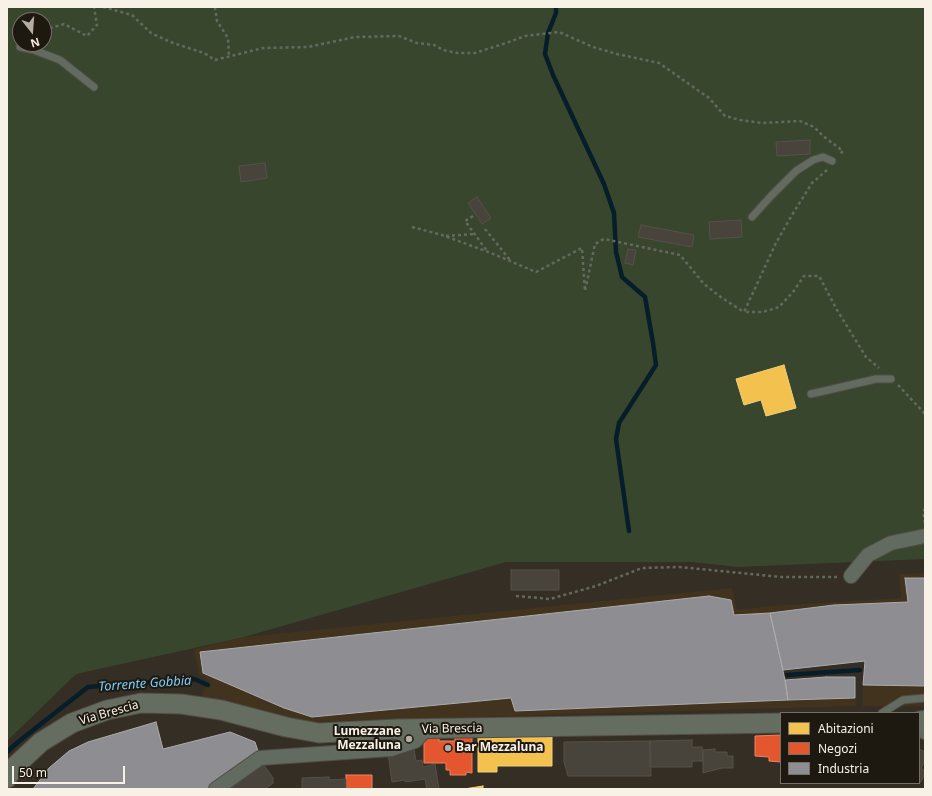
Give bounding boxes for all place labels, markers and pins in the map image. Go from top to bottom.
place label: Lumezzane Mezzaluna [334,725,401,753]
marker: Lumezzane Mezzaluna [404,734,414,744]
place label: Bar Mezzaluna [456,741,543,755]
marker: Bar Mezzaluna [443,743,453,753]

